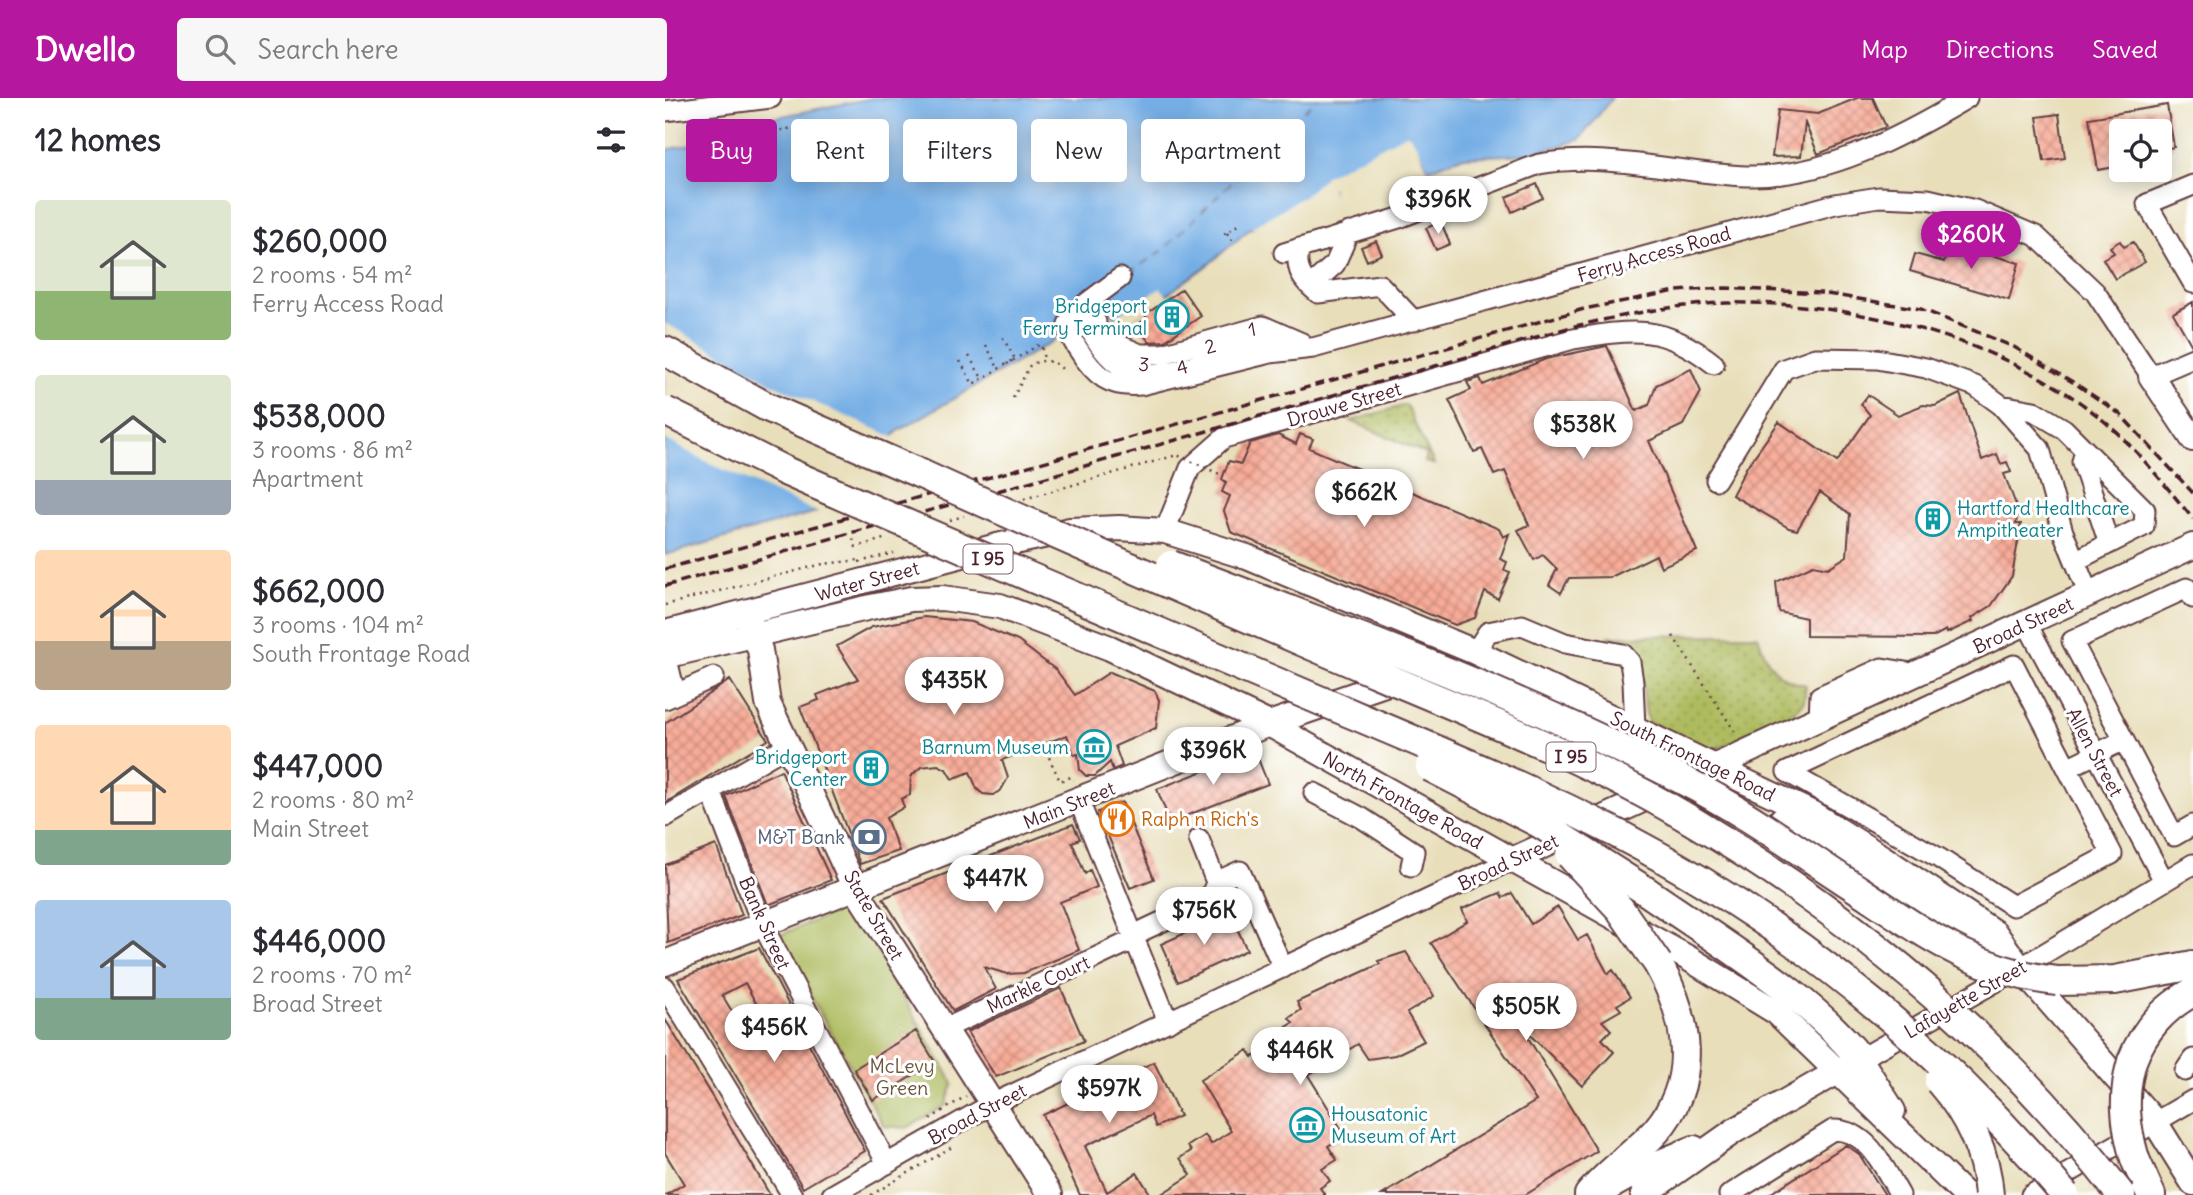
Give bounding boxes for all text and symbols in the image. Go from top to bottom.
search box [177,18,667,81]
text: Dwello [35,28,135,70]
icon: search [201,30,239,68]
text: Search here [257,33,398,66]
text: Map [1861,34,1908,64]
text: Directions [1946,34,2054,64]
text: Saved [2092,34,2158,64]
chip: Buy [686,119,777,182]
chip: Rent [791,119,889,182]
chip: Filters [903,119,1017,182]
chip: New [1031,119,1127,182]
chip: Apartment [1141,119,1305,182]
map controls [2109,119,2172,182]
button: locate [2109,119,2172,182]
text: 12 homes [35,121,161,159]
icon: filters [592,121,630,159]
pin: $396K [1389,176,1487,236]
text: $396K [1405,184,1471,213]
pin: $260K [1922,212,2020,271]
text: $260K [1937,219,2005,248]
street label: Ferry Access Road [1575,221,1733,287]
text: $260,000 [252,222,388,260]
icon: home [91,228,175,312]
text: 2 rooms · 54 m² [252,260,413,289]
text: Ferry Access Road [252,289,444,318]
place label: Bridgeport Ferry Terminal [1023,294,1147,340]
building icon: Bridgeport Ferry Terminal [1153,298,1191,336]
street label: 1 [1246,317,1258,341]
street label: 2 [1202,333,1218,359]
street label: 3 [1137,351,1151,377]
street label: 4 [1173,354,1191,380]
street label: Drouve Street [1284,376,1404,432]
text: $538,000 [252,397,386,435]
pin: $538K [1534,402,1632,461]
icon: home [91,403,175,487]
text: $538K [1550,409,1616,438]
text: 3 rooms · 86 m² [252,435,413,464]
text: Apartment [252,464,364,493]
pin: $662K [1315,470,1413,529]
text: $662K [1331,477,1397,506]
place label: Hartford Healthcare Ampitheater [1957,496,2130,542]
building icon: Hartford Healthcare Ampitheater [1914,500,1952,538]
road number: I 95 [963,545,1013,574]
street label: Water Street [812,556,922,606]
text: $662,000 [252,572,385,610]
icon: home [91,578,175,662]
street label: Broad Street [1969,591,2077,659]
text: 3 rooms · 104 m² [252,610,424,639]
text: South Frontage Road [252,639,470,668]
pin: $435K [905,658,1003,717]
text: $435K [921,665,987,694]
street label: Allen Street [2062,703,2128,801]
street label: South Frontage Road [1607,706,1779,806]
museum icon: Barnum Museum [1075,728,1113,766]
pin: $396K [1164,728,1262,787]
place label: Barnum Museum [922,735,1069,759]
text: $396K [1180,735,1246,764]
road number: I 95 [1546,742,1595,772]
place label: Bridgeport Center [755,745,847,791]
street label: North Frontage Road [1319,746,1487,854]
text: $447,000 [252,747,383,785]
building icon: Bridgeport Center [852,749,890,787]
icon: home [91,753,175,837]
street label: Main Street [1020,776,1118,834]
text: 2 rooms · 80 m² [252,785,414,814]
restaurant icon: Ralph n Rich's [1098,800,1136,838]
place label: Ralph n Rich's [1141,807,1259,831]
text: Main Street [252,814,369,843]
bank icon: M&T Bank [850,818,888,856]
place label: M&T Bank [757,825,845,849]
street label: Broad Street [1454,828,1562,896]
pin: $447K [946,856,1044,915]
text: $447K [963,863,1027,892]
street label: State Street [839,866,909,964]
street label: Bank Street [734,873,796,973]
pin: $756K [1155,888,1253,947]
text: $756K [1172,895,1236,924]
text: $446,000 [252,922,386,960]
icon: home [91,928,175,1012]
street label: Markle Court [983,950,1093,1018]
street label: Lafayette Street [1900,954,2030,1044]
text: 2 rooms · 70 m² [252,960,412,989]
pin: $505K [1477,984,1575,1043]
text: Broad Street [252,989,383,1018]
text: $505K [1492,991,1560,1020]
pin: $456K [725,1004,823,1064]
text: $456K [741,1012,807,1041]
pin: $446K [1251,1028,1349,1087]
text: $446K [1267,1035,1333,1064]
park label: McLevy Green [870,1054,934,1100]
pin: $597K [1060,1066,1158,1125]
text: $597K [1077,1073,1141,1102]
street label: Broad Street [924,1078,1030,1150]
place label: Housatonic Museum of Art [1331,1102,1456,1148]
museum icon: Housatonic Museum of Art [1288,1106,1326,1144]

